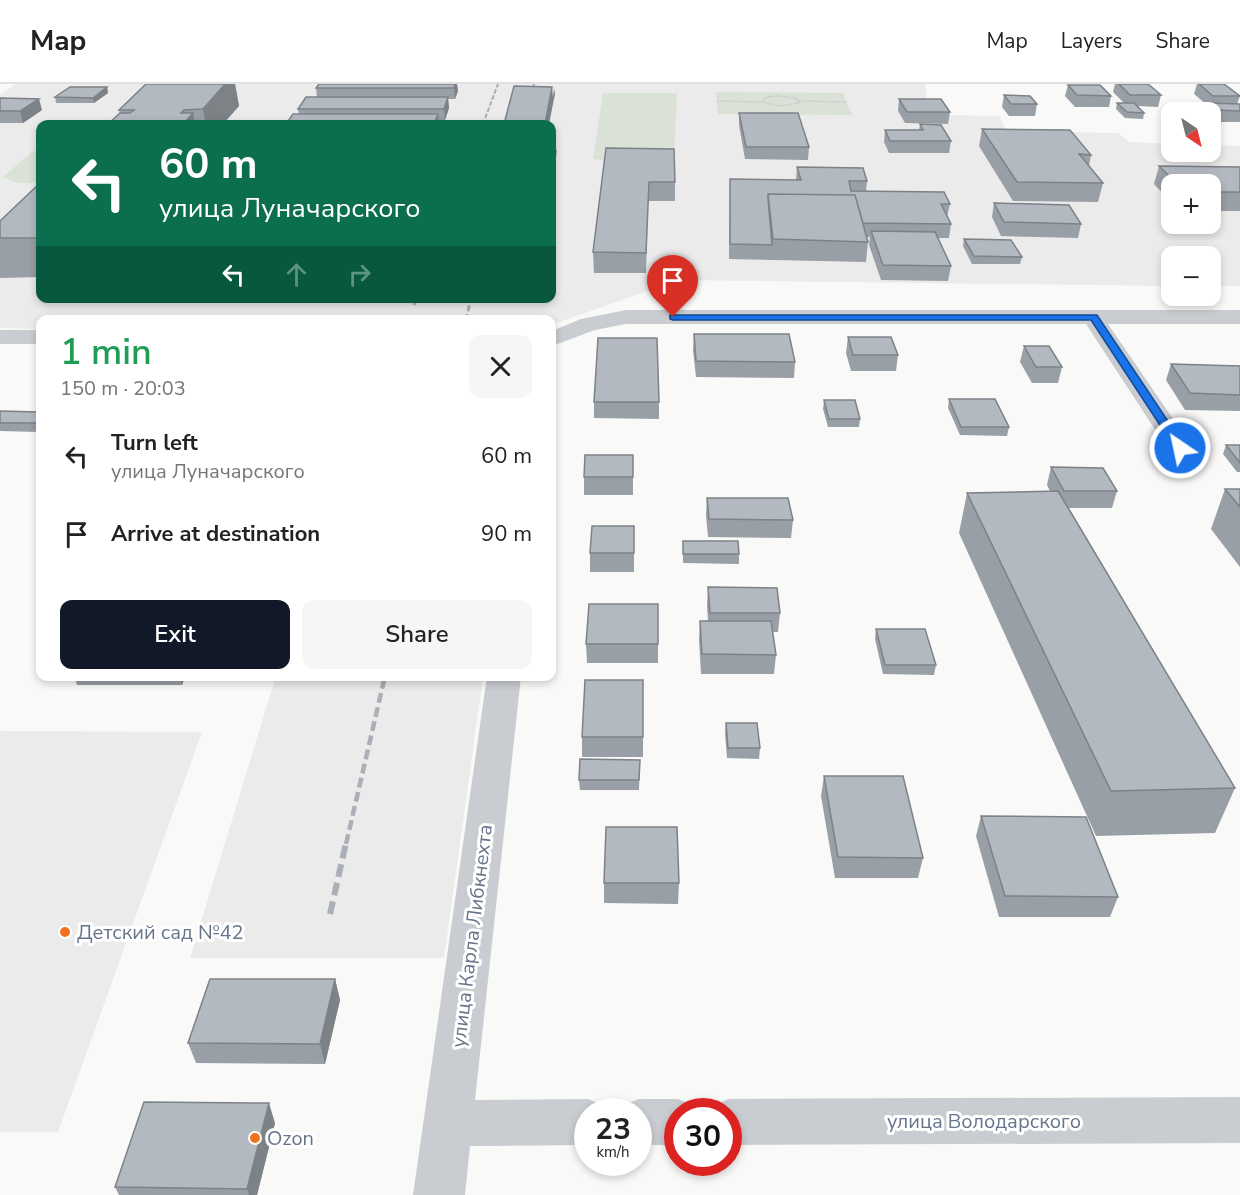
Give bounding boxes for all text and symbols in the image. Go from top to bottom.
text: Map [30,22,86,60]
text: Map [986,27,1028,55]
text: Layers [1061,27,1122,55]
text: Share [1155,27,1210,55]
north arrow [1161,102,1221,162]
map controls [1161,102,1221,306]
text: 60 m [159,136,258,193]
icon: left [60,144,138,222]
button: + [1161,174,1221,234]
text: улица Луначарского [159,190,421,227]
button: − [1161,246,1221,306]
pin [647,255,698,317]
icon: left [217,258,250,291]
icon: ahead [280,258,313,291]
icon: right [343,258,376,291]
icon: arrive [656,264,689,297]
text: 1 min [60,328,152,377]
button: close [469,335,532,398]
text: 150 m · 20:03 [60,375,186,402]
position arrow [1148,416,1212,480]
text: Turn left [111,428,198,458]
icon: left [60,440,93,473]
text: 60 m [481,441,532,471]
text: улица Луначарского [111,458,305,485]
icon: arrive [60,518,93,551]
text: Arrive at destination [111,519,320,549]
text: 90 m [481,519,532,549]
button: Exit [60,600,290,669]
button: Share [302,600,532,669]
street label: улица Карла Либкнехта [445,823,499,1049]
place label: Детский сад №42 [77,919,244,946]
marker: Детский сад №42 [58,925,72,939]
speed limit sign: 30 [664,1098,742,1176]
street label: улица Володарского [887,1108,1081,1135]
text: 23 [595,1109,631,1150]
place label: Ozon [267,1125,314,1152]
marker: Ozon [248,1131,262,1145]
text: km/h [596,1142,630,1162]

